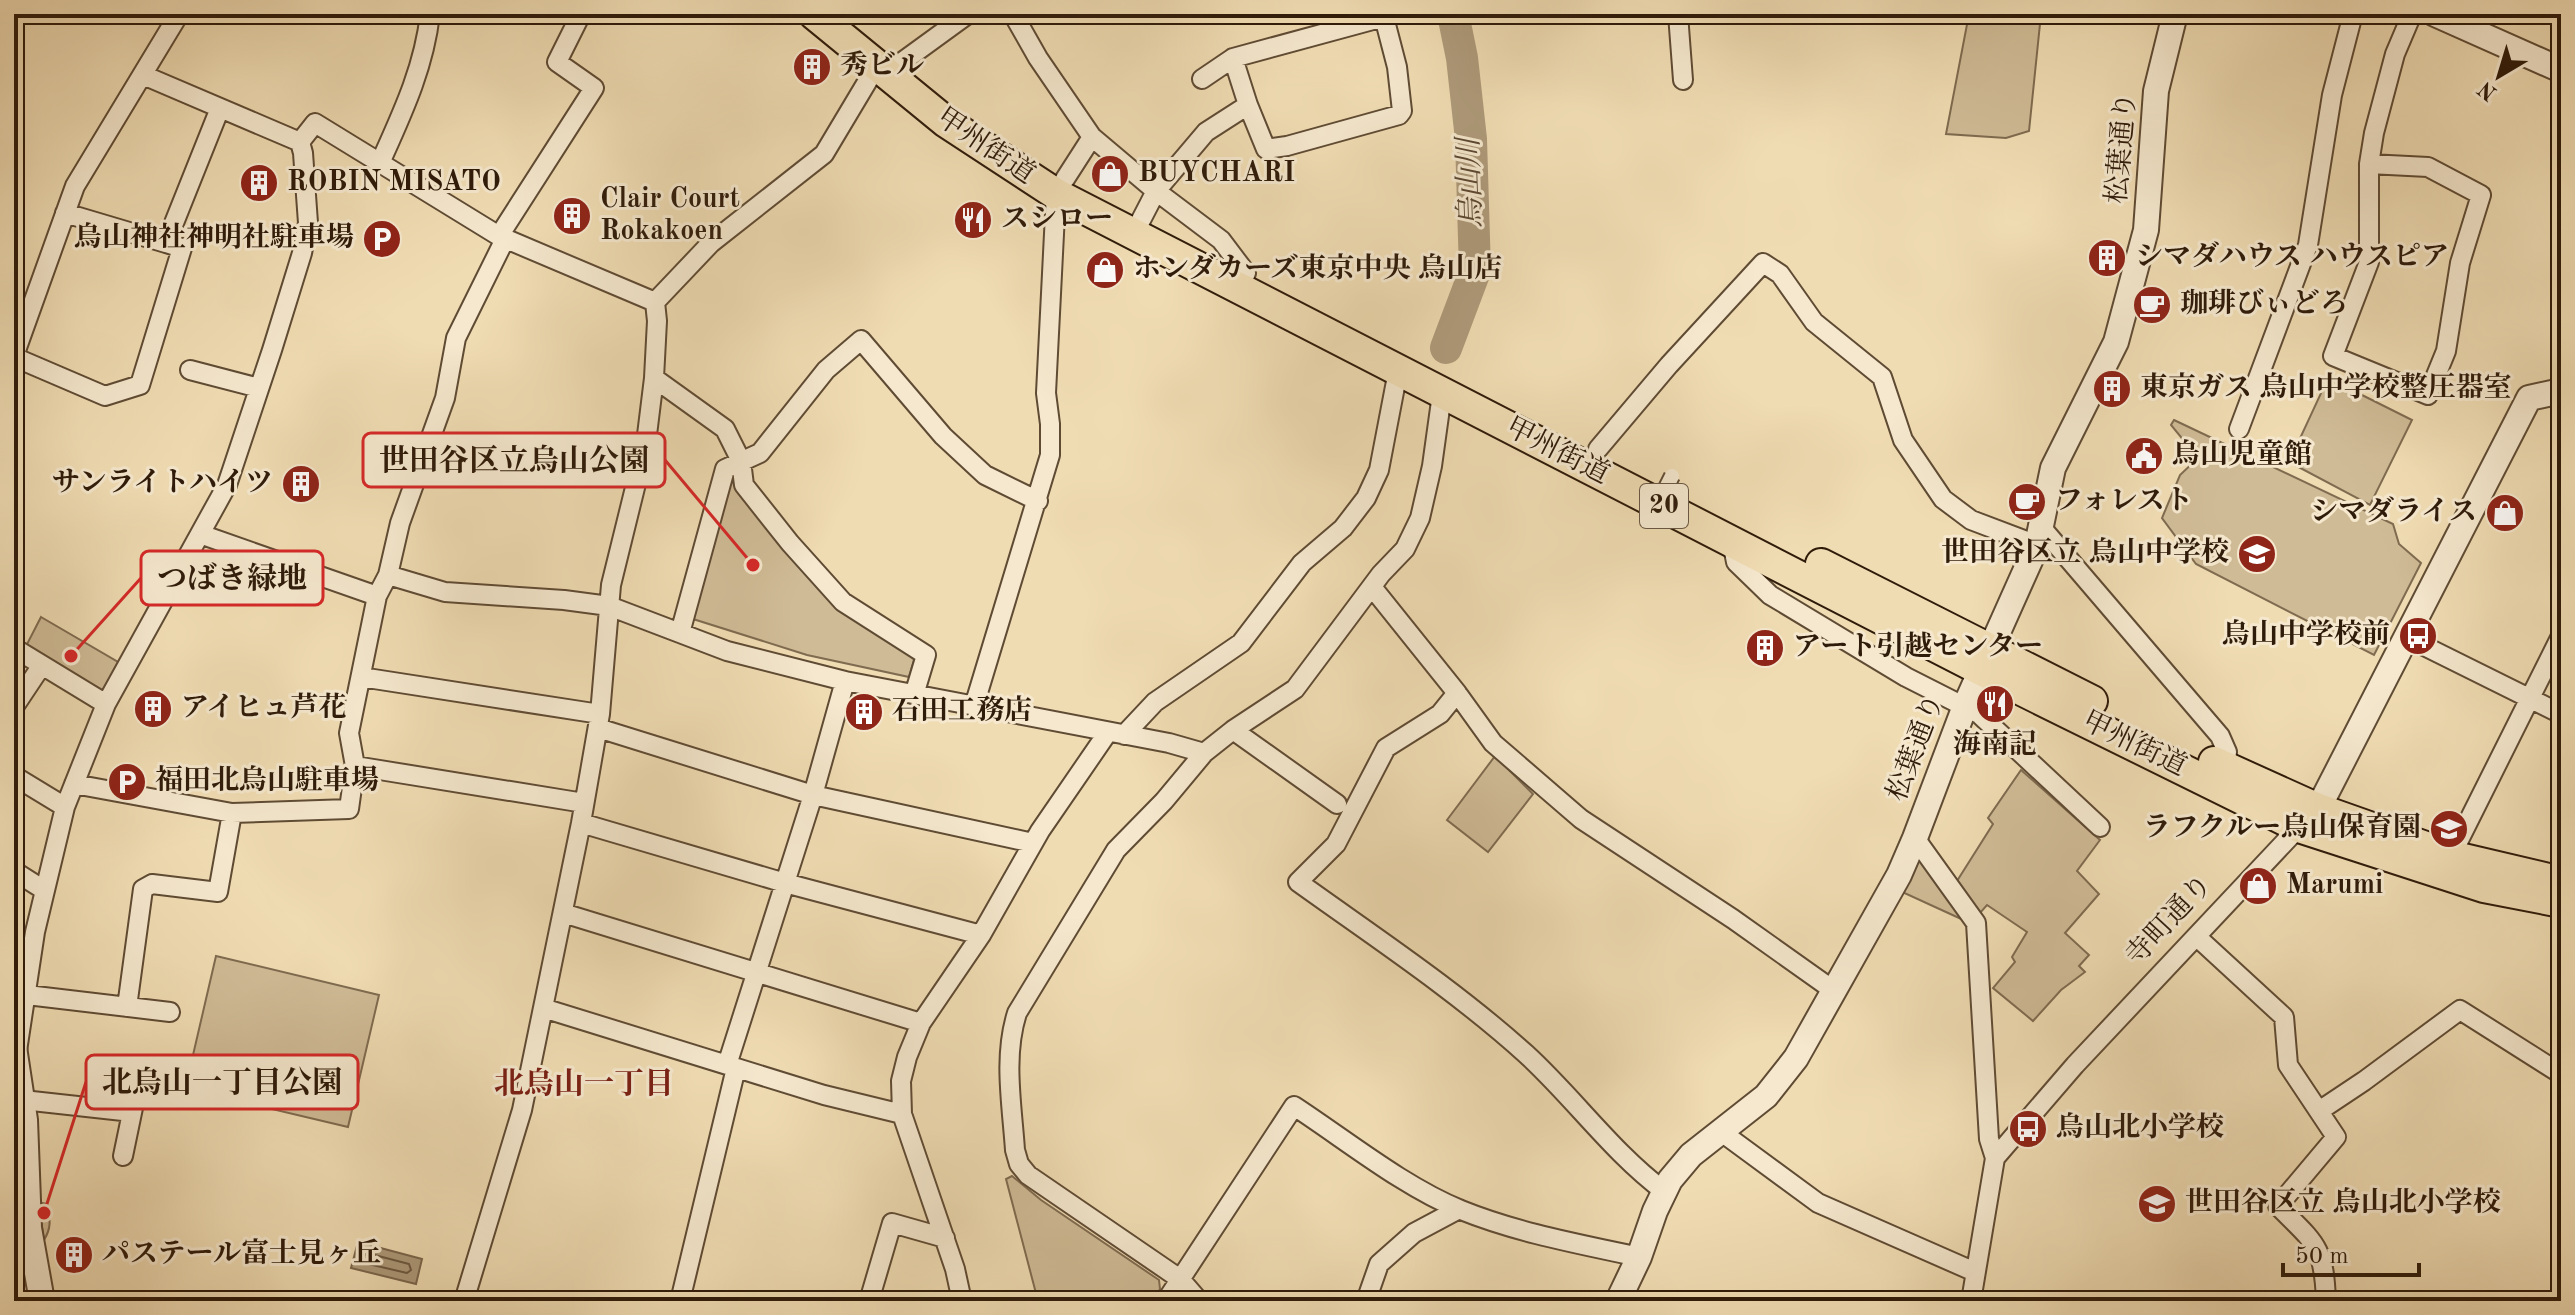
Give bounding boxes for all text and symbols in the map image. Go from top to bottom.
north arrow [2459,36,2539,116]
building icon: 秀ビル [791,46,833,88]
place label: 秀ビル [840,50,924,81]
text: N [2474,76,2501,104]
street label: 松葉通り [2101,91,2142,205]
street label: 甲州街道 [931,102,1041,190]
water label: 烏山川 [1451,135,1488,229]
shop icon: BUYCHARI [1089,153,1131,195]
place label: BUYCHARI [1138,160,1295,188]
building icon: ROBIN MISATO [238,162,280,204]
place label: ROBIN MISATO [287,169,501,197]
place label: Clair Court Rokakoen [600,186,740,246]
building icon: Clair Court Rokakoen [551,195,593,237]
restaurant icon: スシロー [952,199,994,241]
place label: スシロー [1001,206,1113,234]
parking icon: 烏山神社神明社駐車場 [361,218,403,260]
place label: 烏山神社神明社駐車場 [74,222,354,253]
building icon: シマダハウス ハウスピア [2086,237,2128,279]
place label: シマダハウス ハウスピア [2135,241,2449,272]
shop icon: ホンダカーズ東京中央 烏山店 [1084,249,1126,291]
place label: ホンダカーズ東京中央 烏山店 [1133,253,1502,284]
cafe icon: 珈琲びぃどろ [2131,284,2173,326]
place label: 珈琲びぃどろ [2180,288,2348,319]
building icon: 東京ガス 烏山中学校整圧器室 [2091,368,2133,410]
place label: 東京ガス 烏山中学校整圧器室 [2140,372,2512,403]
street label: 甲州街道 [1501,411,1615,490]
callout: 世田谷区立烏山公園 [363,433,665,487]
public building icon: 烏山児童館 [2123,435,2165,477]
place label: 烏山児童館 [2172,439,2312,470]
text: 世田谷区立烏山公園 [379,444,649,477]
building icon: サンライトハイツ [280,463,322,505]
place label: サンライトハイツ [52,468,273,498]
cafe icon: フォレスト [2006,481,2048,523]
road number: 20 [1640,484,1688,528]
place label: フォレスト [2055,486,2193,516]
shop icon: シマダライス [2484,492,2526,534]
place label: シマダライス [2310,496,2477,527]
school or university icon: 世田谷区立 烏山中学校 [2236,533,2278,575]
place label: 世田谷区立 烏山中学校 [1941,537,2229,568]
callout: つばき緑地 [141,551,323,605]
text: つばき緑地 [157,562,307,595]
bus stop icon: 烏山中学校前 [2397,615,2439,657]
place label: 烏山中学校前 [2222,618,2390,650]
building icon: アート引越センター [1744,627,1786,669]
place label: アート引越センター [1793,631,2043,662]
restaurant icon: 海南記 [1974,683,2016,725]
building icon: アイヒュ芦花 [132,688,174,730]
street label: 松葉通り [1881,690,1950,805]
building icon: 石田工務店 [843,691,885,733]
place label: アイヒュ芦花 [181,692,346,723]
place label: 石田工務店 [892,695,1032,726]
street label: 甲州街道 [2078,705,2192,782]
place label: 海南記 [1953,728,2037,760]
parking icon: 福田北烏山駐車場 [106,761,148,803]
place label: 福田北烏山駐車場 [155,765,379,796]
school or university icon: ラフクルー烏山保育園 [2428,808,2470,850]
place label: ラフクルー烏山保育園 [2143,812,2421,843]
shop icon: Marumi [2237,865,2279,907]
street label: 寺町通り [2119,868,2218,972]
place label: Marumi [2286,872,2383,900]
callout: 北烏山一丁目公園 [86,1055,358,1109]
text: 北烏山一丁目公園 [102,1066,342,1099]
district label: 北烏山一丁目 [494,1067,674,1100]
bus stop icon: 烏山北小学校 [2007,1108,2049,1150]
place label: 烏山北小学校 [2056,1112,2224,1143]
school or university icon: 世田谷区立 烏山北小学校 [2136,1183,2178,1225]
place label: 世田谷区立 烏山北小学校 [2185,1187,2501,1218]
scale bar [2283,1227,2419,1277]
building icon: パステール富士見ヶ丘 [53,1234,95,1276]
place label: パステール富士見ヶ丘 [102,1238,381,1269]
text: 50 m [2295,1245,2349,1269]

